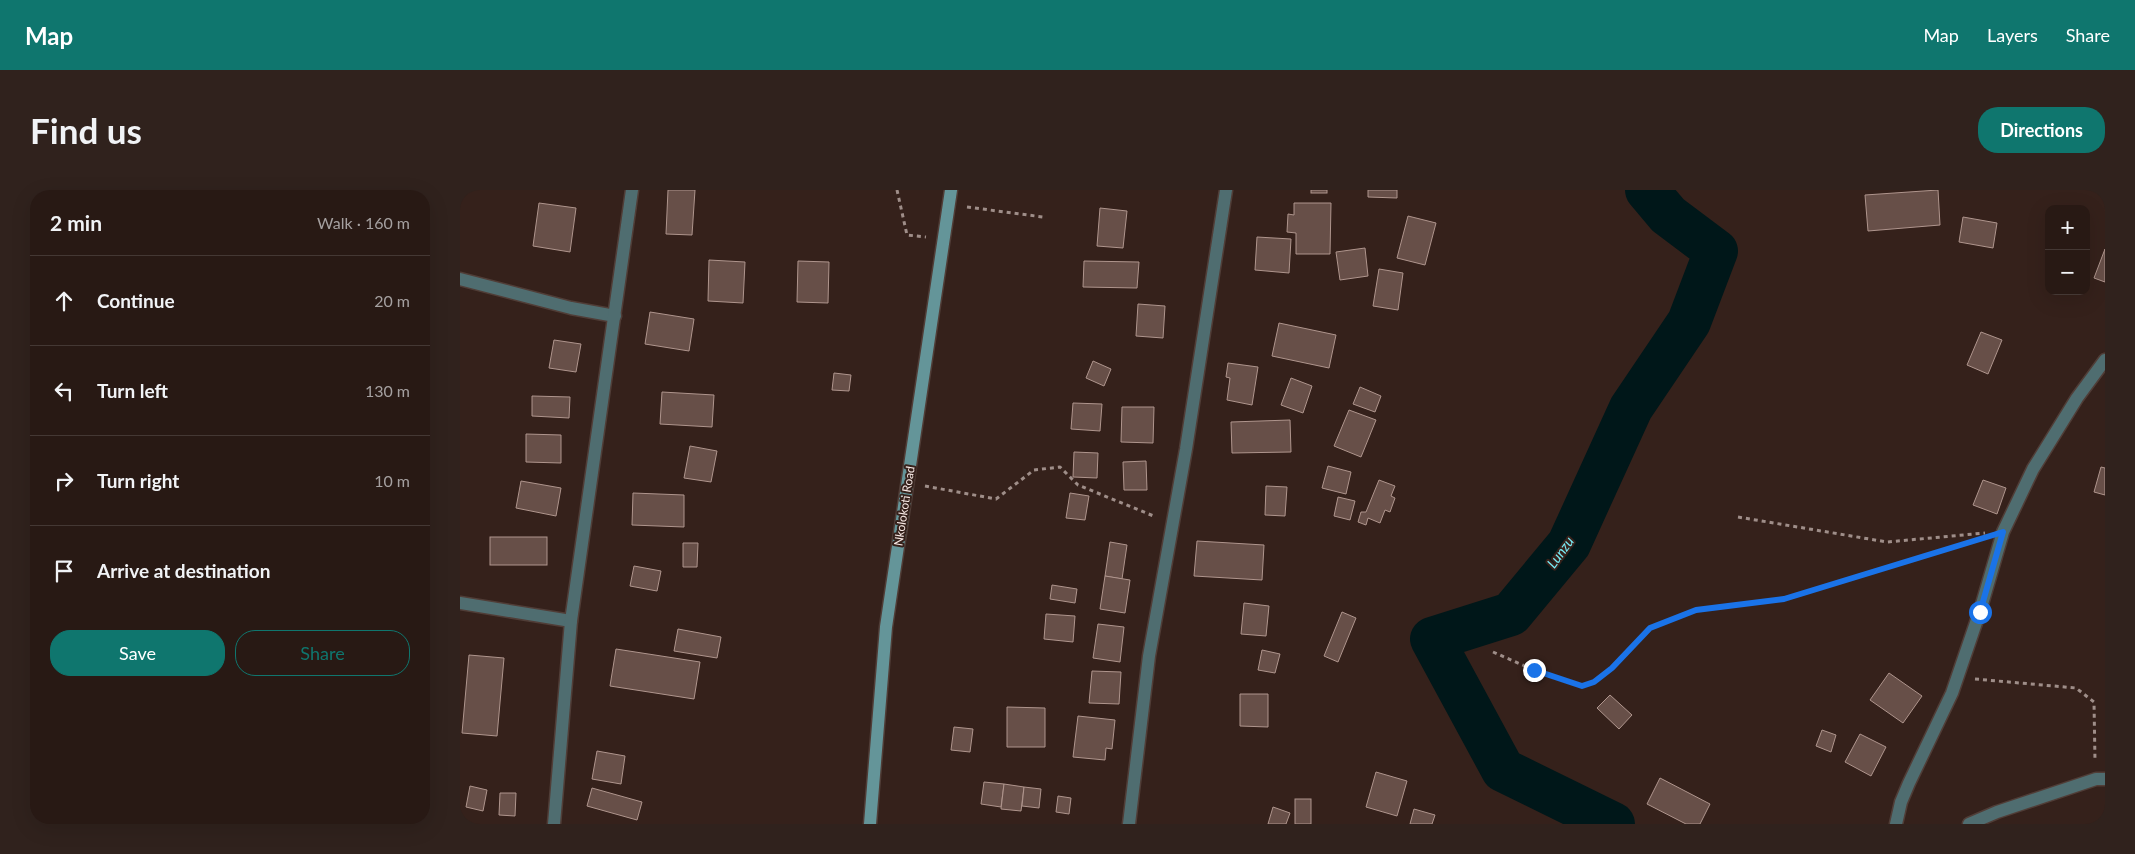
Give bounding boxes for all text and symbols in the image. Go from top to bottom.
text: Map [25,21,73,50]
text: Map [1923,24,1959,46]
text: Layers [1987,24,2038,46]
text: Share [2066,24,2110,46]
button: Directions [1978,107,2105,153]
text: Find us [30,109,142,151]
map controls [2045,205,2090,295]
button: + [2045,205,2090,250]
text: 2 min [50,210,102,235]
text: Walk · 160 m [317,213,410,232]
button: − [2045,250,2090,295]
icon: ahead [50,287,78,315]
text: Continue [97,289,175,312]
text: 20 m [374,291,410,310]
icon: left [50,377,78,405]
text: Turn left [97,379,168,402]
text: 130 m [365,381,410,400]
street label: Nkolokoti Road [890,465,918,547]
icon: right [50,467,78,495]
text: Turn right [97,469,179,492]
text: 10 m [374,471,410,490]
water label: Lunzu [1543,533,1577,571]
icon: arrive [50,557,78,585]
text: Arrive at destination [97,559,270,582]
route start [1969,601,1992,624]
button: Save [50,630,225,676]
button: Share [235,630,410,676]
route end [1523,659,1546,682]

